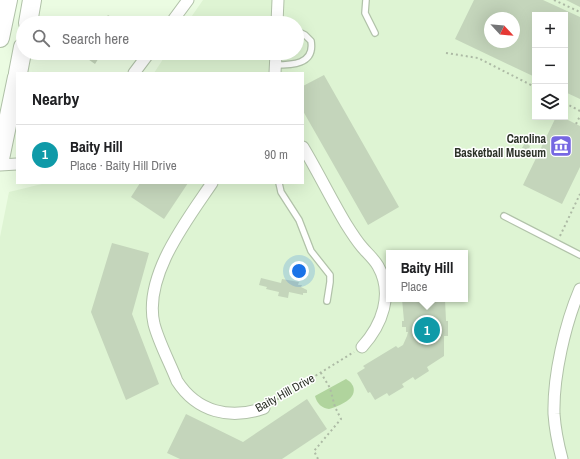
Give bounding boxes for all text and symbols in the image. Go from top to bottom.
north arrow [484,12,520,48]
map controls [532,12,568,120]
button: + [532,12,568,48]
search box [16,16,304,60]
icon: search [30,27,52,49]
text: Search here [62,28,129,49]
button: − [532,48,568,84]
button: layers [532,84,568,120]
text: Nearby [32,87,79,110]
place label: Carolina Basketball Museum [454,131,547,161]
museum icon: Carolina Basketball Museum [548,133,574,159]
text: Baity Hill [70,136,123,157]
text: 1 [42,146,48,163]
text: 90 m [264,146,288,163]
text: Place · Baity Hill Drive [70,157,177,174]
popup [386,250,468,302]
text: Baity Hill [401,257,453,278]
your location [289,261,309,281]
text: Place [401,278,427,295]
pin: 1 [414,315,440,345]
street label: Baity Hill Drive [252,370,318,416]

